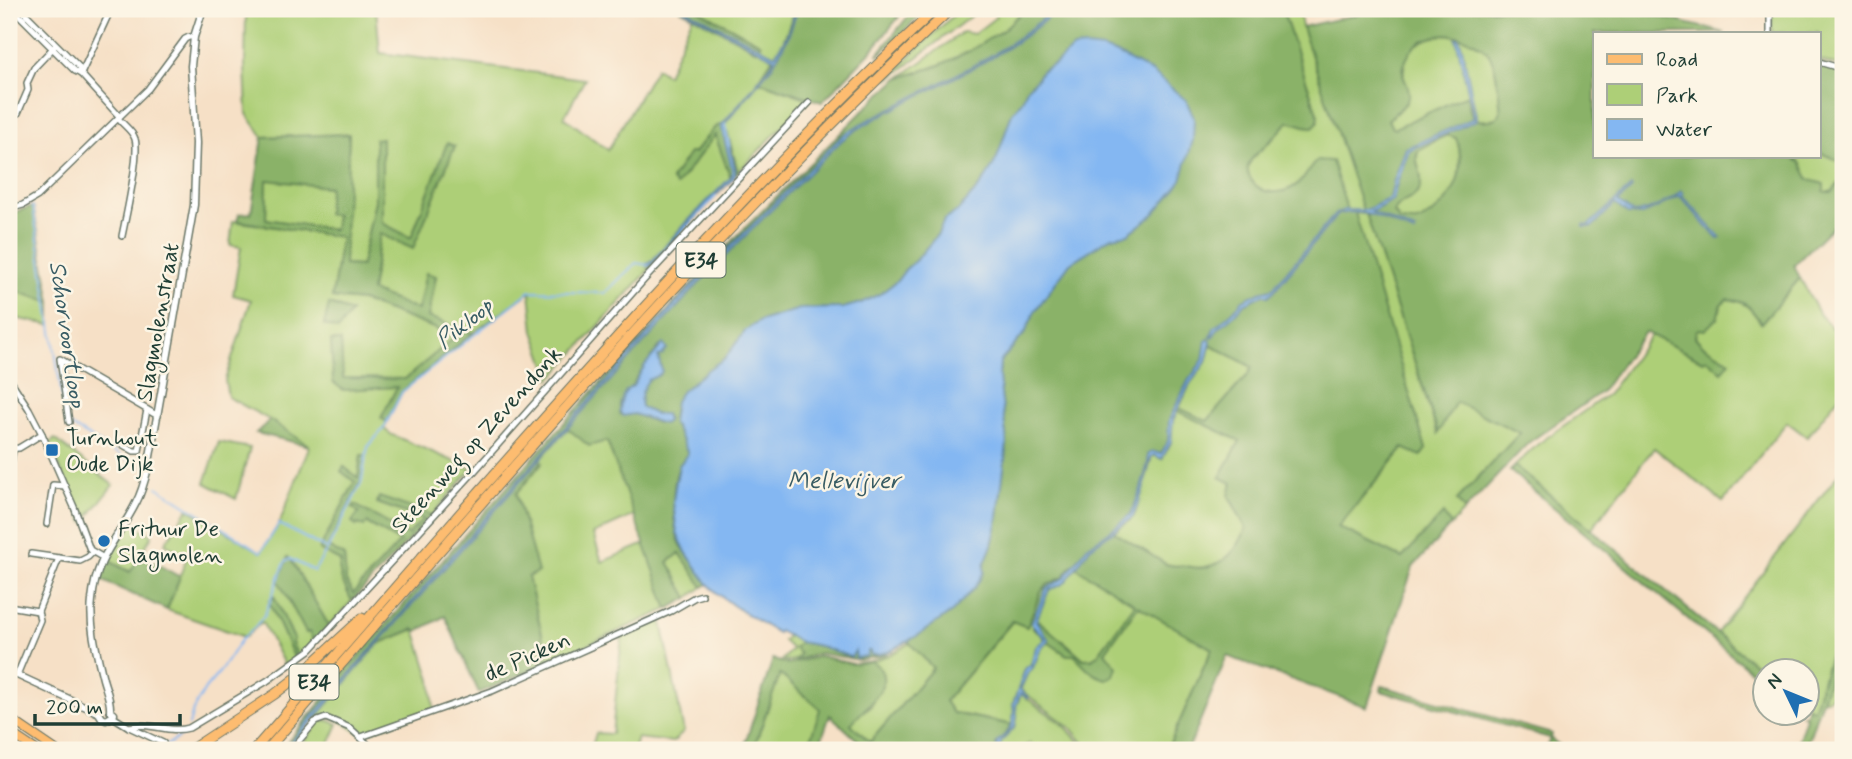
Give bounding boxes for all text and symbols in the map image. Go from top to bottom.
legend [1593,32,1820,158]
text: Road [1656,46,1698,74]
text: Park [1656,82,1698,110]
text: Water [1656,116,1712,144]
street label: Slagmolenstraat [130,241,190,404]
road number: E34 [676,243,726,278]
water label: Schorvoortloop [41,259,92,411]
water label: Pikloop [430,291,501,357]
street label: Steenweg op Zevendonk [385,340,571,542]
place label: Turnhout Oude Dijk [66,424,158,480]
marker: Turnhout Oude Dijk [44,442,60,458]
water label: Mellevijver [787,466,903,497]
place label: Frituur De Slagmolen [118,515,222,573]
marker: Frituur De Slagmolen [96,533,112,549]
street label: de Picken [480,626,576,690]
north arrow [1750,658,1820,728]
road number: E34 [290,664,338,700]
text: N [1761,668,1788,695]
scale bar [35,682,180,726]
text: 200 m [46,694,103,722]

